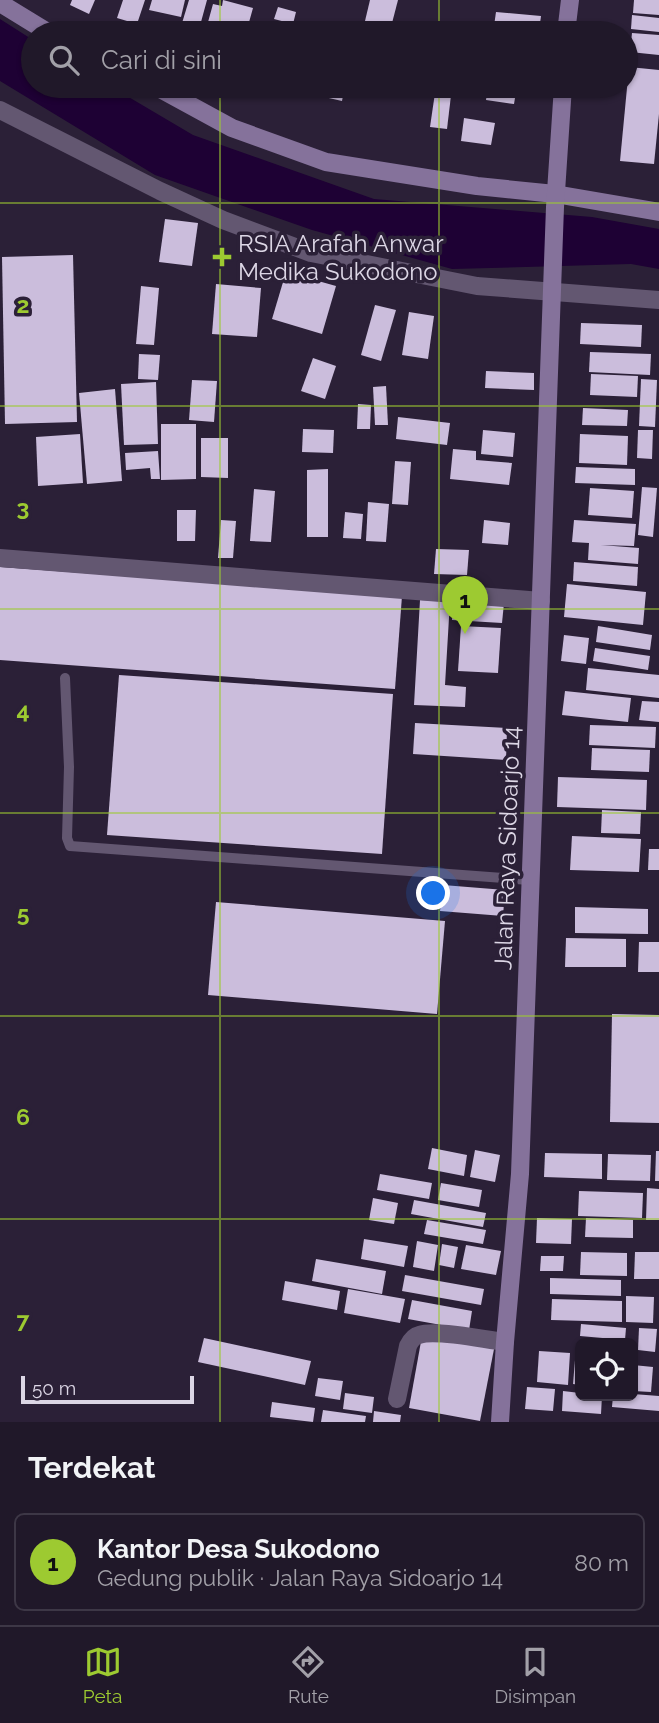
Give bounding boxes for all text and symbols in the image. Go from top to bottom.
search box [21,21,638,98]
icon: search [45,41,83,79]
text: Cari di sini [101,45,222,75]
place label: RSIA Arafah Anwar Medika Sukodono [238,229,444,286]
marker: RSIA Arafah Anwar Medika Sukodono [212,247,232,267]
text: 2 [17,291,29,318]
text: 3 [17,494,29,521]
pin: 1 [442,576,488,634]
text: 4 [16,697,30,724]
street label: Jalan Raya Sidoarjo 14 [488,726,526,970]
your location [416,876,450,910]
text: 5 [17,900,30,927]
text: 6 [16,1103,30,1130]
text: 7 [17,1306,30,1333]
map controls [575,1338,638,1401]
button: locate [575,1338,638,1401]
scale bar [21,1373,194,1405]
text: 50 m [32,1377,76,1399]
text: Terdekat [28,1450,156,1485]
text: Kantor Desa Sukodono [97,1534,380,1564]
text: 1 [47,1549,59,1576]
text: 80 m [574,1549,629,1576]
text: Gedung publik · Jalan Raya Sidoarjo 14 [97,1564,503,1591]
tab: Peta [83,1643,122,1707]
tab: Rute [288,1643,329,1707]
tab: Disimpan [494,1643,576,1707]

